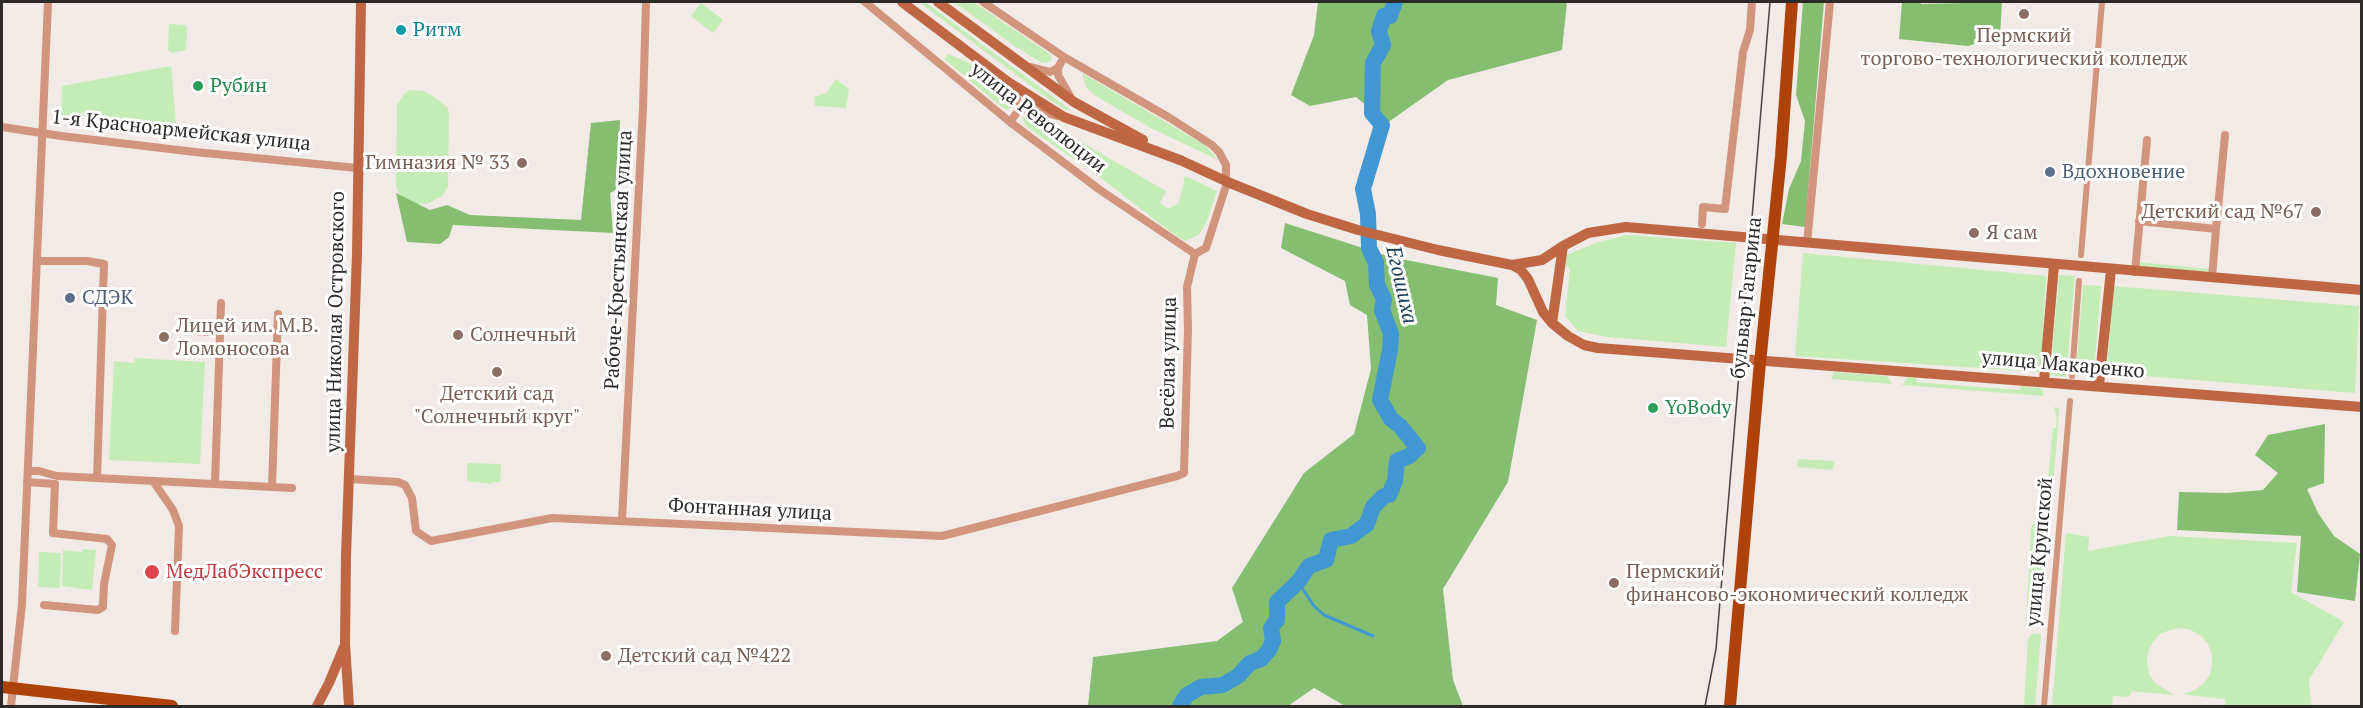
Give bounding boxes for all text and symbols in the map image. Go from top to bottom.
marker: Пермский торгово-технологический колледж [2017,7,2031,21]
place label: Ритм [413,18,462,42]
marker: Ритм [394,23,408,37]
place label: Пермский торгово-технологический колледж [1861,24,2187,71]
street label: улица Революции [965,57,1111,179]
place label: Рубин [210,74,267,98]
marker: Рубин [191,79,205,93]
street label: 1-я Красноармейская улица [50,105,312,157]
street label: Рабоче-Крестьянская улица [600,130,638,390]
place label: Гимназия № 33 [365,151,510,175]
marker: Гимназия № 33 [515,156,529,170]
place label: Вдохновение [2062,160,2185,184]
marker: Вдохновение [2043,165,2057,179]
street label: улица Николая Островского [322,191,350,453]
place label: Детский сад №67 [2142,200,2304,224]
marker: Детский сад №67 [2309,205,2323,219]
street label: бульвар Гагарина [1727,216,1767,380]
place label: Я сам [1986,221,2038,245]
marker: Я сам [1967,226,1981,240]
water label: Егошиха [1380,244,1422,326]
place label: СДЭК [82,286,133,310]
marker: СДЭК [63,291,77,305]
street label: Весёлая улица [1156,297,1182,429]
place label: Лицей им. М.В. Ломоносова [176,314,319,361]
place label: Солнечный [470,323,576,347]
marker: Солнечный [451,328,465,342]
marker: Лицей им. М.В. Ломоносова [157,330,171,344]
street label: улица Макаренко [1980,346,2146,384]
marker: Детский сад "Солнечный круг" [490,365,504,379]
place label: Детский сад "Солнечный круг" [414,382,580,429]
place label: YoBody [1665,396,1732,420]
marker: YoBody [1646,401,1660,415]
street label: улица Крупской [2022,476,2058,628]
street label: Фонтанная улица [667,494,833,526]
place label: МедЛабЭкспресс [166,560,323,584]
place label: Пермский финансово-экономический колледж [1626,560,1968,607]
marker: МедЛабЭкспресс [143,563,161,581]
marker: Пермский финансово-экономический колледж [1607,576,1621,590]
place label: Детский сад №422 [618,644,791,668]
marker: Детский сад №422 [599,649,613,663]

